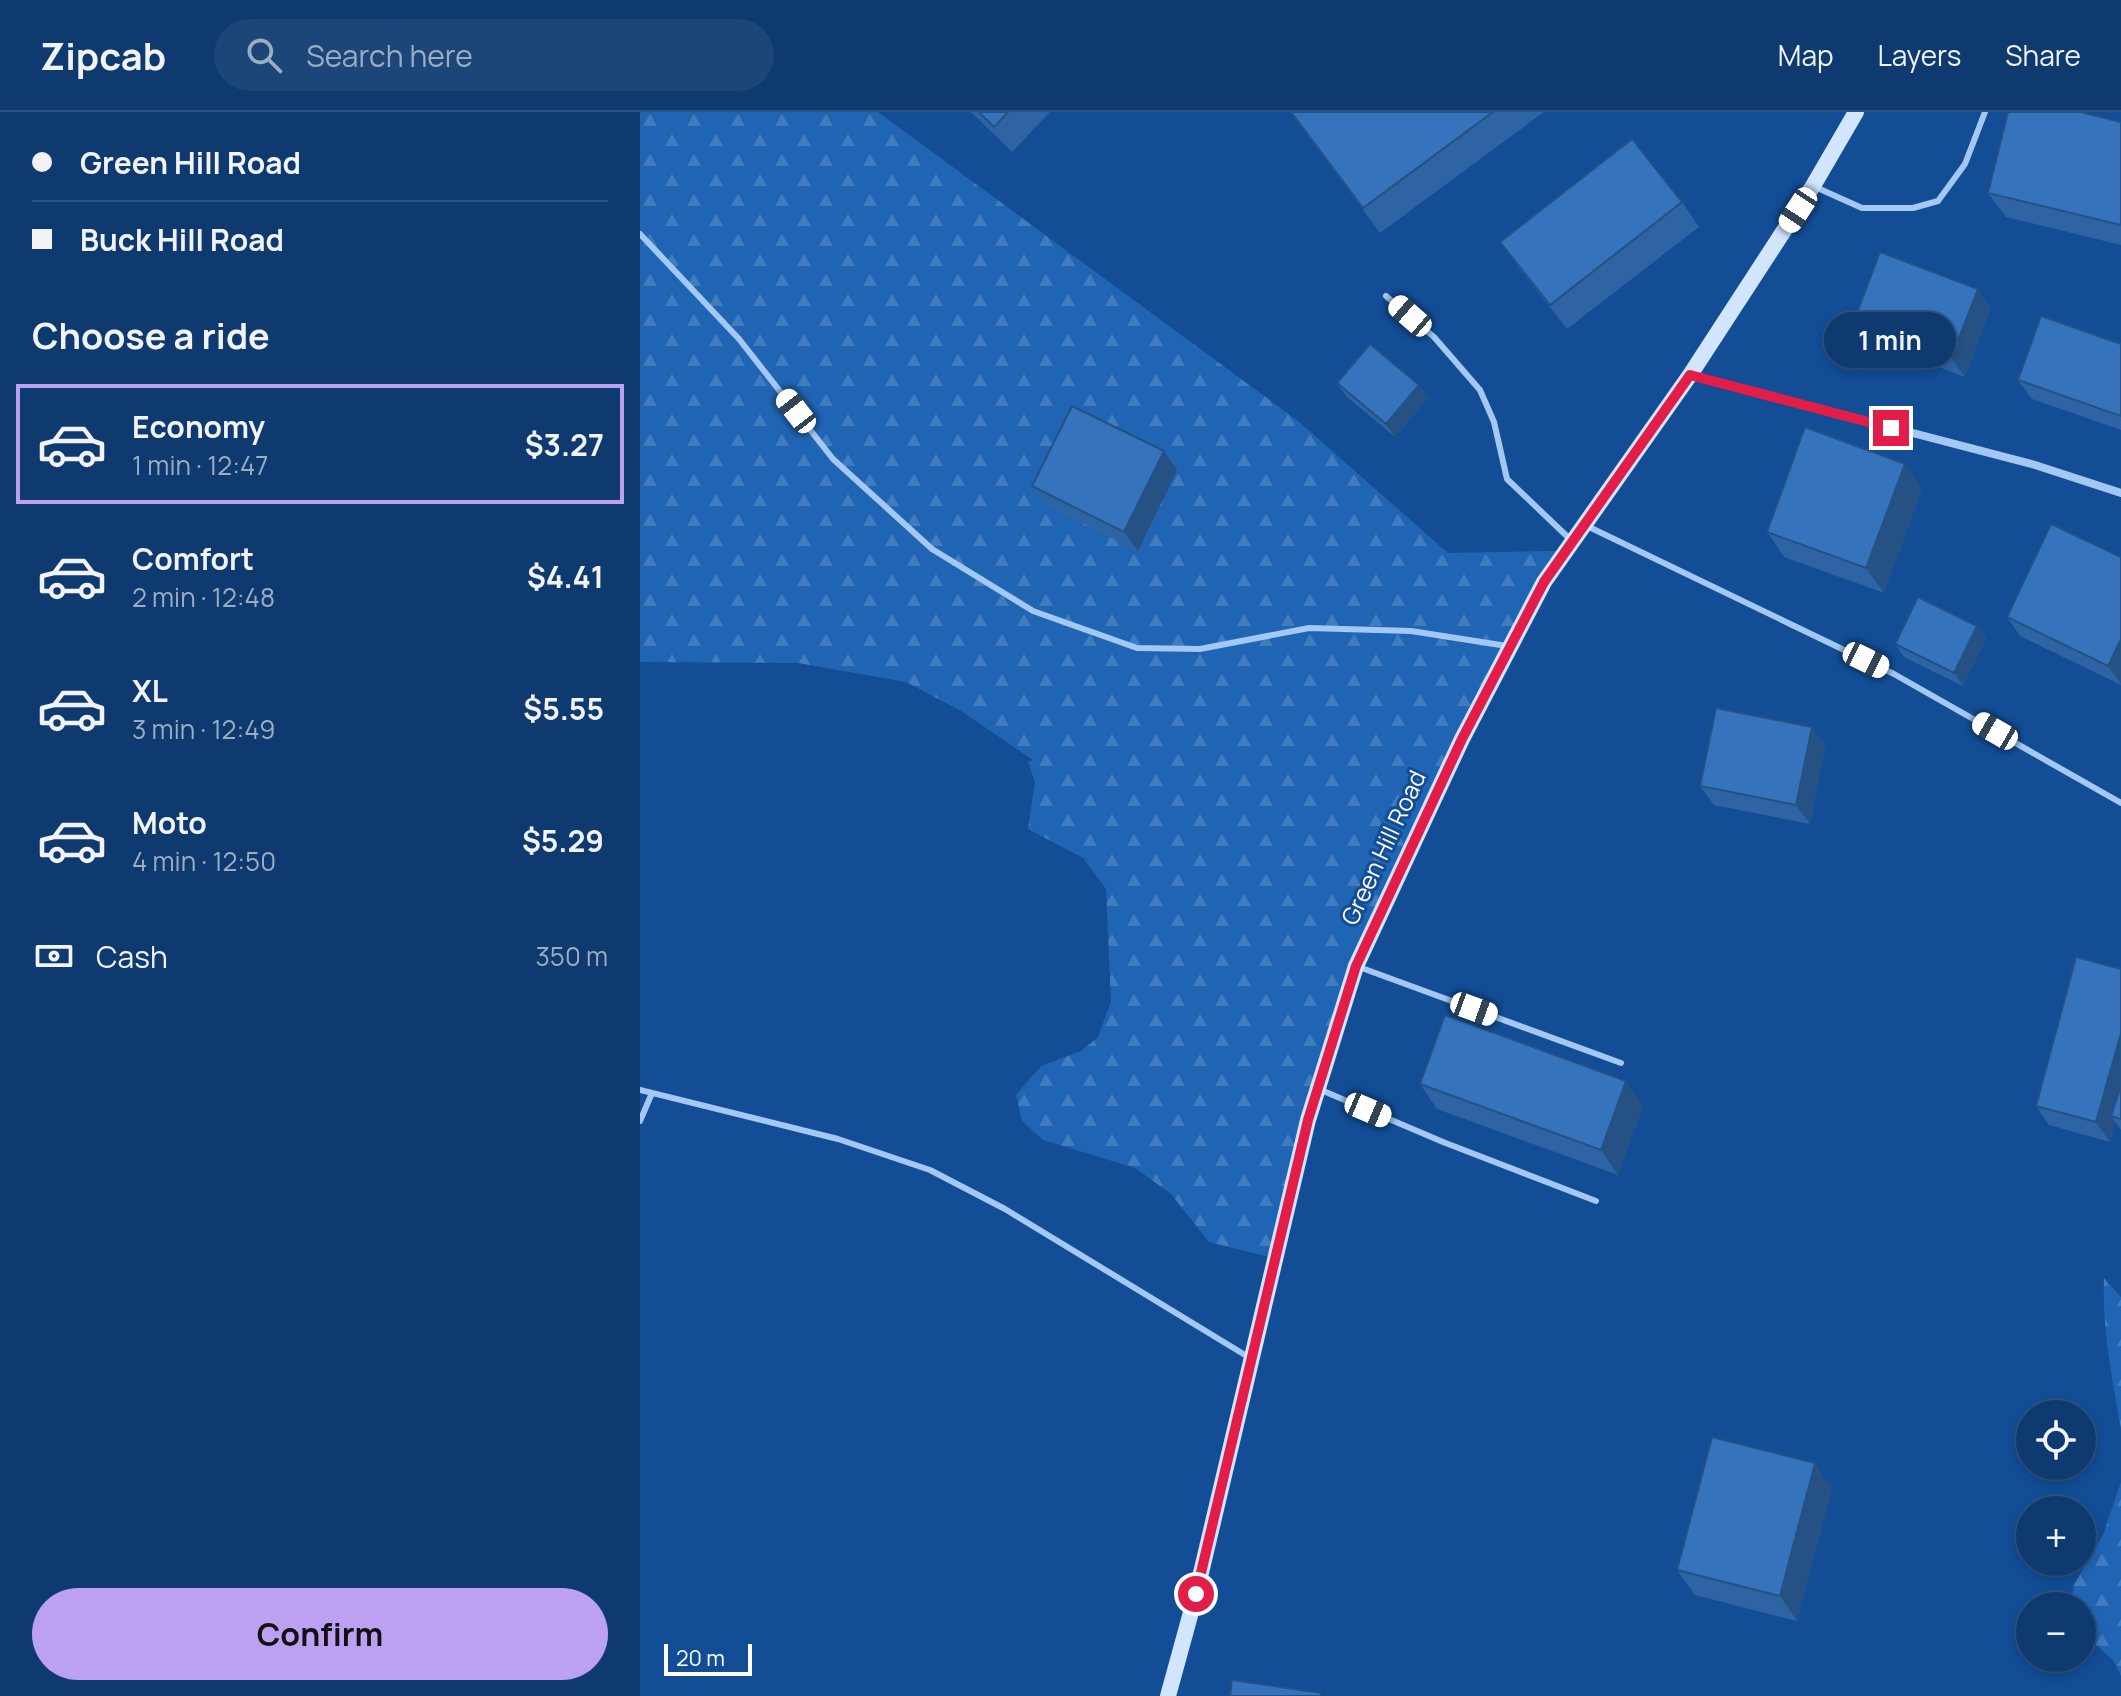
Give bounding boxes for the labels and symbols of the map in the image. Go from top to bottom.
car [1775,183,1821,237]
car [1384,291,1436,341]
callout: 1 min [1825,312,1957,368]
car [772,385,820,437]
route end [1873,410,1909,446]
car [1839,639,1893,681]
car [1968,709,2022,753]
street label: Green Hill Road [1332,765,1433,930]
car [1447,990,1501,1028]
car [1341,1090,1395,1130]
route start [1178,1576,1214,1612]
scale bar [664,1640,752,1676]

